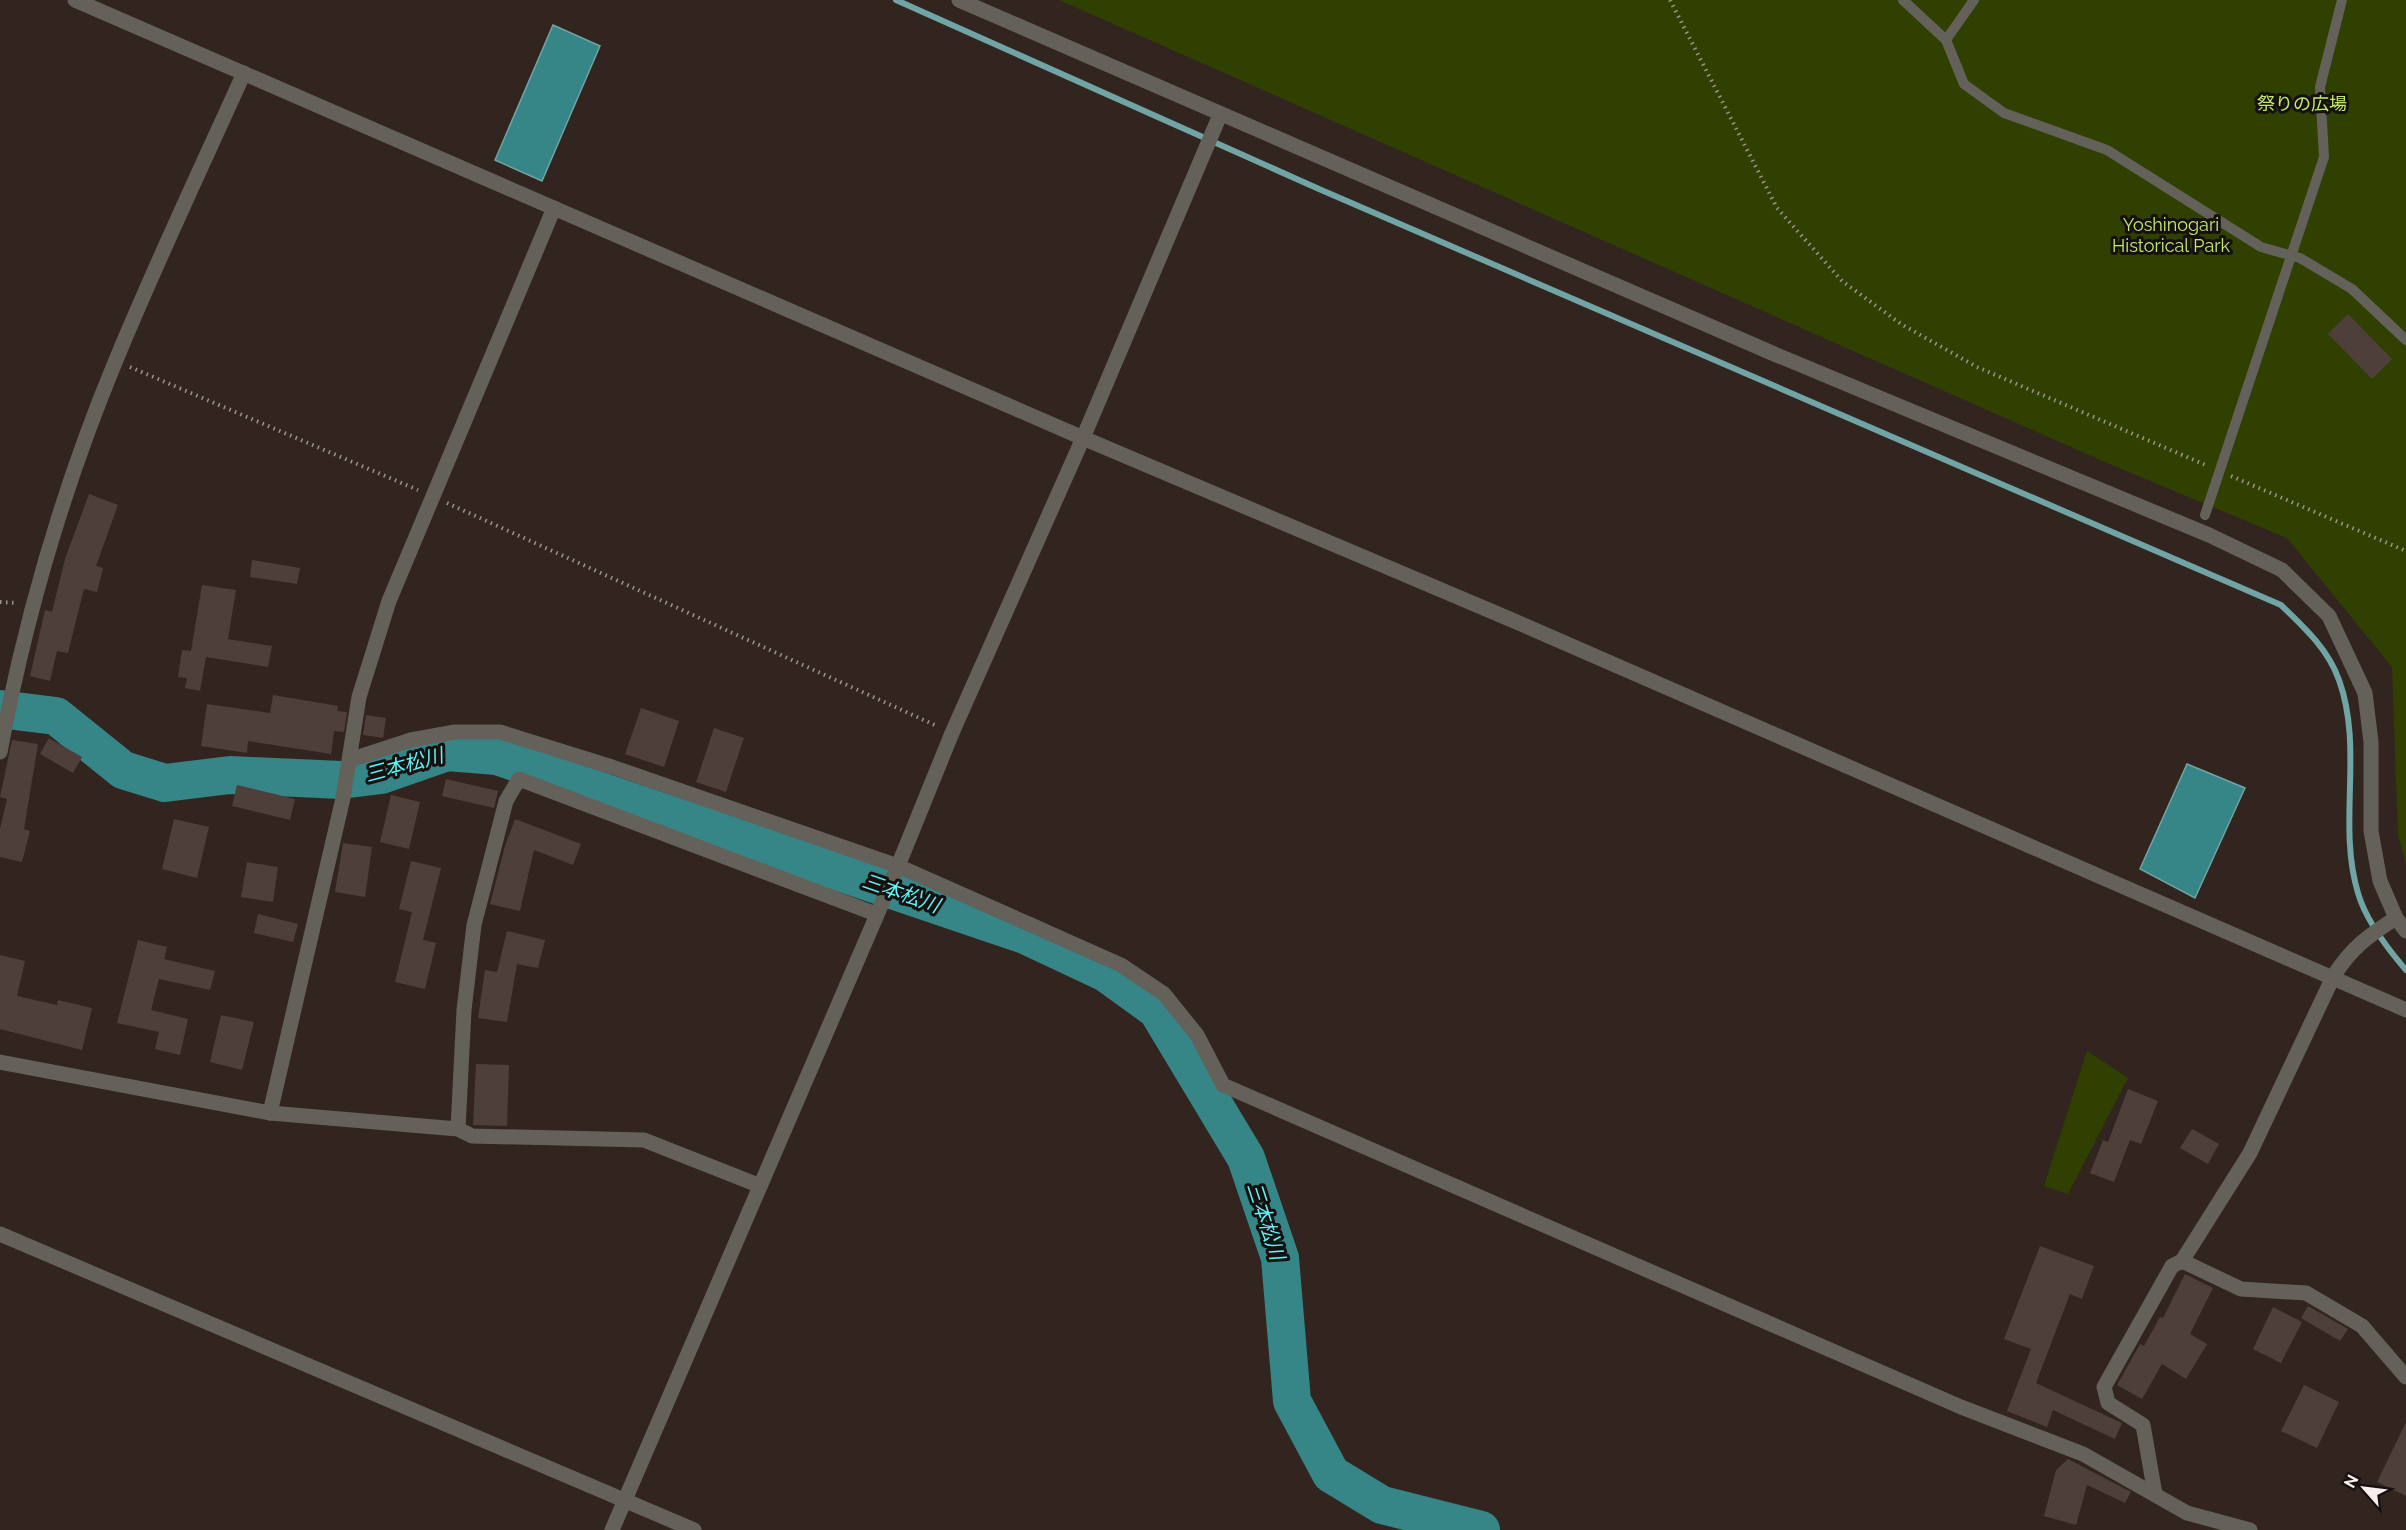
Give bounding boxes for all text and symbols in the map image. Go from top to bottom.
park label: 祭りの広場 [2257,93,2347,114]
park label: Yoshinogari Historical Park [2112,214,2231,256]
water label: 三本松川 [362,743,448,787]
water label: 三本松川 [859,869,945,918]
water label: 三本松川 [1242,1179,1290,1265]
north arrow [2334,1458,2394,1518]
text: N [2340,1471,2362,1491]

